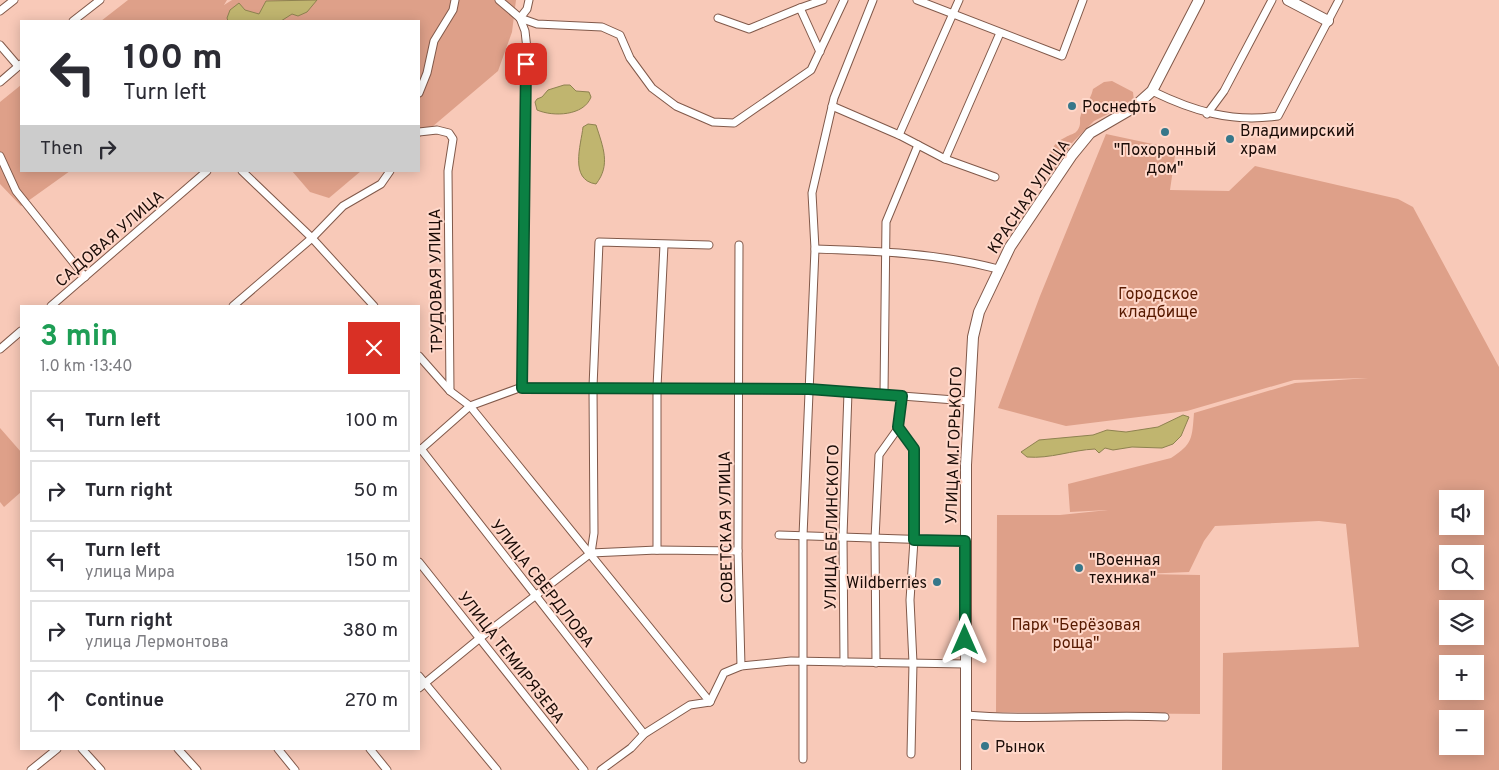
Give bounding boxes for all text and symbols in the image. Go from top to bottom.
text: 100 m [123,37,223,81]
icon: left [40,40,105,105]
pin [505,43,547,85]
icon: arrive [512,50,540,78]
text: Turn left [123,80,206,107]
place label: Роснефть [1082,98,1157,118]
marker: Роснефть [1066,100,1078,112]
place label: Владимирский храм [1240,122,1355,160]
marker: "Похоронный дом" [1159,126,1171,138]
marker: Владимирский храм [1224,133,1236,145]
icon: right [93,135,121,163]
street label: КРАСНАЯ УЛИЦА [984,136,1075,258]
text: Then [40,137,83,161]
place label: "Похоронный дом" [1114,141,1216,179]
street label: САДОВАЯ УЛИЦА [52,187,169,292]
street label: ТРУДОВАЯ УЛИЦА [426,208,448,354]
park label: Городское кладбище [1118,285,1198,323]
text: 3 min [40,319,118,356]
button: close [348,322,400,374]
text: 1.0 km · 13:40 [40,357,133,377]
street label: УЛИЦА М.ГОРЬКОГО [942,366,968,524]
icon: left [42,407,70,435]
text: Turn left [85,409,161,433]
text: 100 m [346,409,398,433]
street label: УЛИЦА БЕЛИНСКОГО [822,444,844,610]
street label: СОВЕТСКАЯ УЛИЦА [716,450,738,603]
icon: right [42,477,70,505]
text: Turn right [85,479,173,503]
text: 50 m [353,479,398,503]
map controls [1439,490,1484,755]
button: sound [1439,490,1484,535]
street label: УЛИЦА СВЕРДЛОВА [485,516,598,652]
text: Turn left [85,539,161,563]
button: search [1439,545,1484,590]
icon: left [42,547,70,575]
text: 150 m [346,549,398,573]
place label: "Военная техника" [1089,551,1160,589]
marker: "Военная техника" [1073,562,1085,574]
text: улица Мира [85,563,175,583]
place label: Wildberries [846,574,927,594]
marker: Wildberries [931,576,943,588]
street label: УЛИЦА ТЕМИРЯЗЕВА [453,588,568,728]
button: layers [1439,600,1484,645]
text: Turn right [85,609,173,633]
position arrow [938,613,990,665]
park label: Парк "Берёзовая роща" [1012,616,1140,654]
icon: right [42,617,70,645]
text: 380 m [342,619,398,643]
text: улица Лермонтова [85,633,228,653]
button: + [1439,655,1484,700]
icon: ahead [42,687,70,715]
text: Continue [85,689,164,713]
text: 270 m [344,689,398,713]
button: − [1439,710,1484,755]
place label: Рынок [995,738,1045,758]
marker: Рынок [979,740,991,752]

